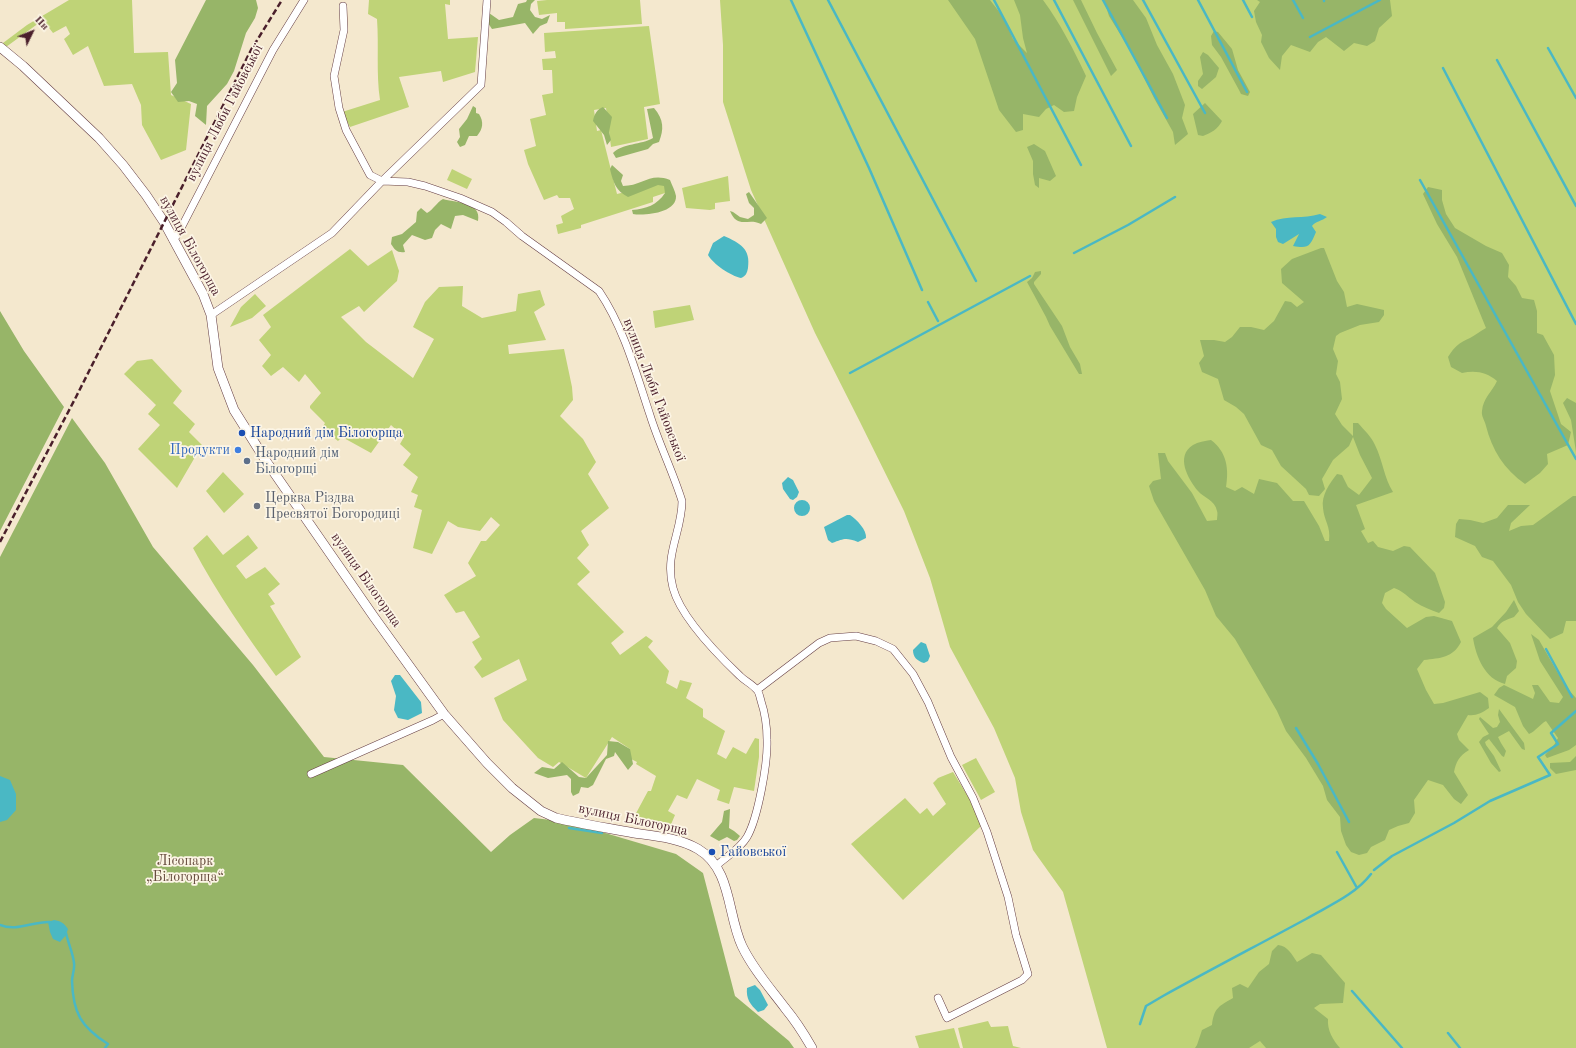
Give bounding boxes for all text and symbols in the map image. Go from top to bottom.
north arrow [12,12,52,52]
text: Пн [32,14,50,33]
street label: вулиця Люби Гайовської [183,42,267,184]
street label: вулиця Білогорща [156,193,224,299]
street label: вулиця Люби Гайовської [619,316,689,464]
place label: Народний дім Білогорща [250,425,403,441]
marker: Народний дім Білогорща [237,428,247,438]
place label: Продукти [170,442,230,458]
marker: Продукти [233,445,243,455]
place label: Народний дім Білогорщі [255,445,339,478]
marker: Народний дім Білогорщі [242,456,252,466]
place label: Церква Різдва Пресвятої Богородиці [265,490,400,522]
marker: Церква Різдва Пресвятої Богородиці [252,501,262,511]
street label: вулиця Білогорща [327,529,405,631]
street label: вулиця Білогорща [577,800,689,840]
place label: Гайовської [720,844,786,860]
marker: Гайовської [707,847,717,857]
park label: Лісопарк „Білогорща“ [146,853,224,886]

